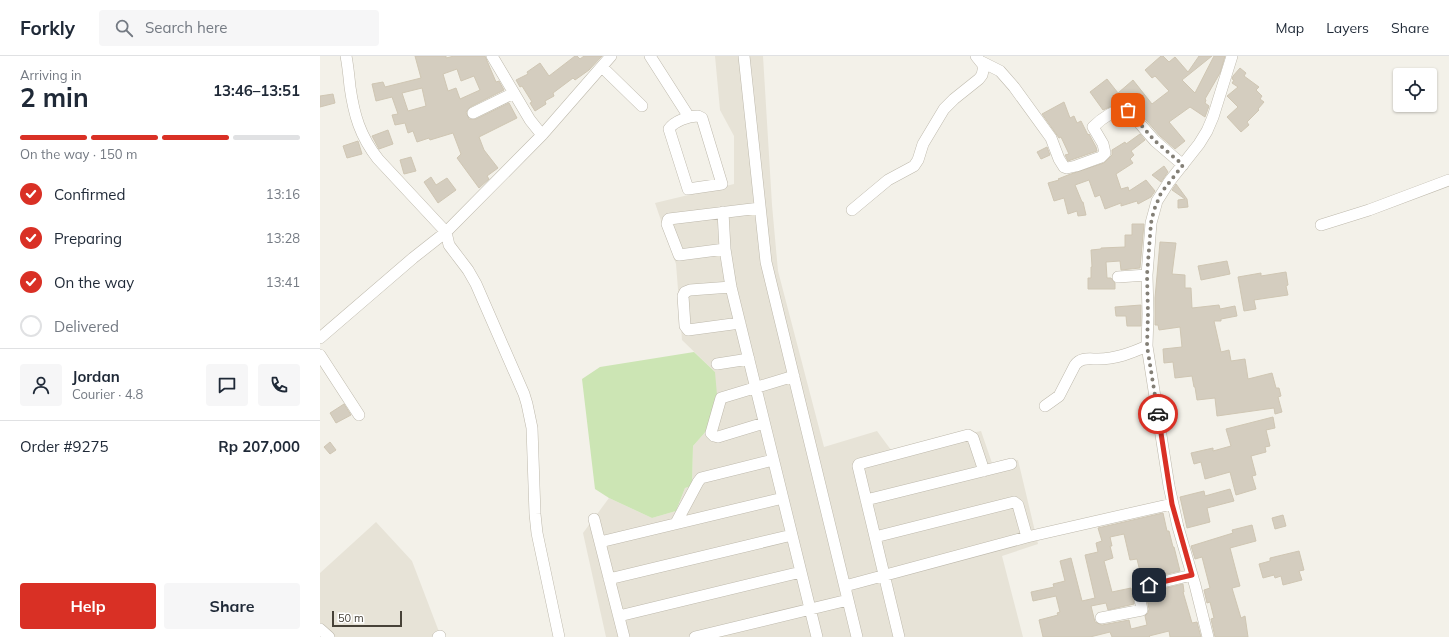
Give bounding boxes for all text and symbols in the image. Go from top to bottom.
search box [99,10,379,46]
text: Forkly [20,16,75,40]
icon: search [113,17,135,39]
text: Search here [145,18,227,37]
text: Map [1275,19,1304,37]
text: Layers [1326,19,1369,37]
text: Share [1391,19,1429,37]
text: Arriving in [20,67,82,83]
map controls [1393,68,1437,112]
button: locate [1393,68,1437,112]
text: 2 min [20,81,89,114]
text: 13:46–13:51 [213,81,300,100]
pin [1111,93,1145,127]
icon: bag [1117,99,1139,121]
text: On the way · 150 m [20,146,137,162]
icon: check [20,183,42,205]
text: Confirmed [54,185,125,204]
text: 13:16 [266,186,300,202]
icon: check [20,227,42,249]
text: Preparing [54,229,122,248]
text: 13:28 [266,230,300,246]
icon: check [20,271,42,293]
text: On the way [54,273,134,292]
text: 13:41 [266,274,300,290]
text: Delivered [54,317,119,336]
button: person [20,364,62,406]
button: chat [206,364,248,406]
button: phone [258,364,300,406]
text: Jordan [72,367,120,386]
text: Courier · 4.8 [72,386,143,402]
courier [1138,394,1178,434]
icon: car [1147,403,1169,425]
text: Order #9275 [20,437,108,456]
text: Rp 207,000 [218,437,300,456]
pin [1132,568,1166,602]
icon: home [1138,574,1160,596]
button: Help [20,583,156,629]
button: Share [164,583,300,629]
scale bar [332,609,402,628]
text: 50 m [338,611,364,625]

